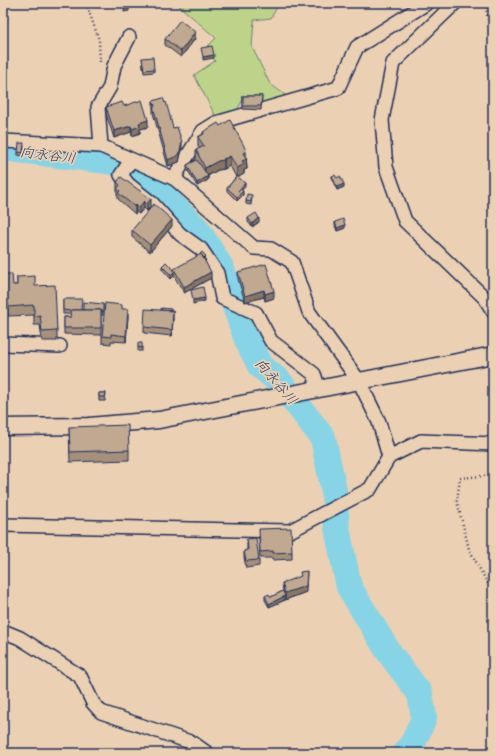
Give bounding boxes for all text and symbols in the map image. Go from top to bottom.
water label: 向永谷川 [19,141,77,167]
water label: 向永谷川 [251,354,303,408]

